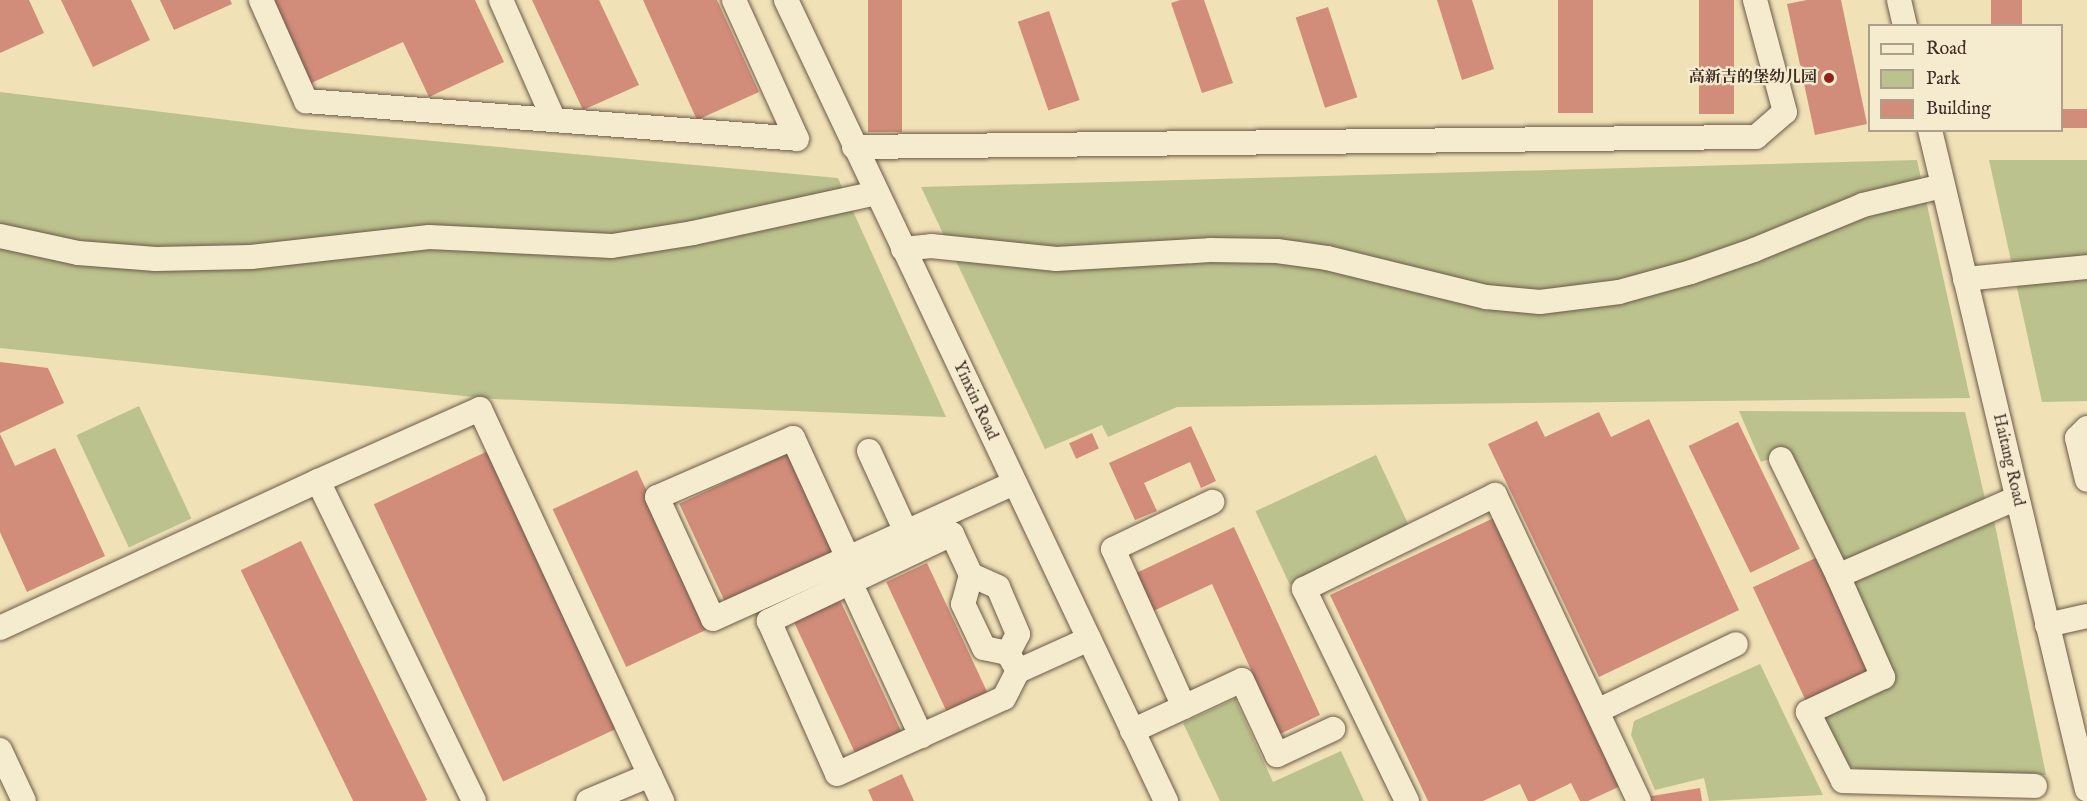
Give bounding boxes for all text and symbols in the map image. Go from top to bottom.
legend [1868,24,2063,132]
text: Road [1926,38,1967,61]
place label: 高新吉的堡幼儿园 [1689,68,1817,88]
text: Park [1926,68,1960,91]
marker: 高新吉的堡幼儿园 [1822,71,1836,85]
text: Building [1926,98,1991,121]
street label: Yinxin Road [949,359,1001,443]
street label: Haitang Road [1988,412,2028,508]

